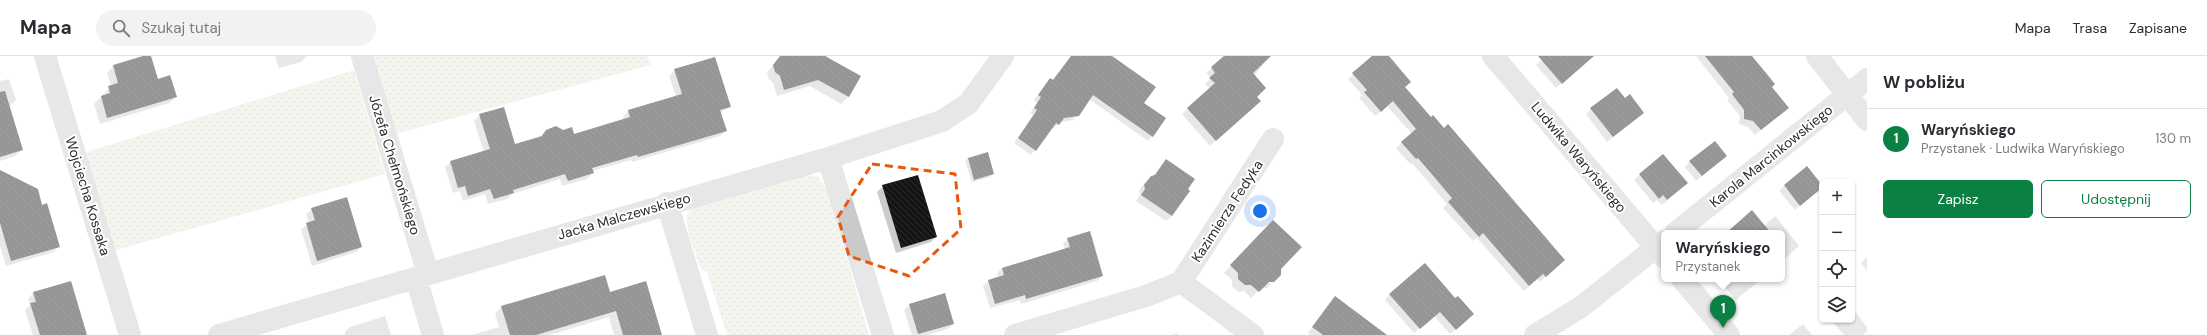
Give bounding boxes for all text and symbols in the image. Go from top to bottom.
search box [96,10,376,46]
text: Mapa [20,15,72,40]
icon: search [110,17,132,39]
text: Szukaj tutaj [142,18,221,38]
text: Mapa [2015,19,2051,37]
text: Trasa [2073,19,2107,37]
text: Zapisane [2129,19,2187,37]
text: W pobliżu [1883,71,1965,93]
street label: Józefa Chełmońskiego [365,93,425,237]
street label: Ludwika Waryńskiego [1527,98,1631,216]
street label: Karola Marcinkowskiego [1706,101,1836,211]
text: Waryńskiego [1921,120,2016,140]
text: 1 [1894,130,1898,147]
text: 130 m [2155,130,2191,147]
street label: Wojciecha Kossaka [61,134,115,258]
text: Przystanek · Ludwika Waryńskiego [1921,140,2125,157]
street label: Kazimierza Fedyka [1187,156,1267,266]
map controls [1819,179,1855,323]
button: + [1819,179,1855,215]
button: Zapisz [1883,180,2033,218]
button: Udostępnij [2041,180,2191,218]
street label: Jacka Malczewskiego [555,188,693,244]
your location [1250,201,1270,221]
button: − [1819,215,1855,251]
popup [1661,230,1785,282]
text: Waryńskiego [1675,238,1771,258]
button: locate [1819,251,1855,287]
text: Przystanek [1675,258,1740,275]
button: layers [1819,287,1855,323]
pin: 1 [1710,295,1736,328]

